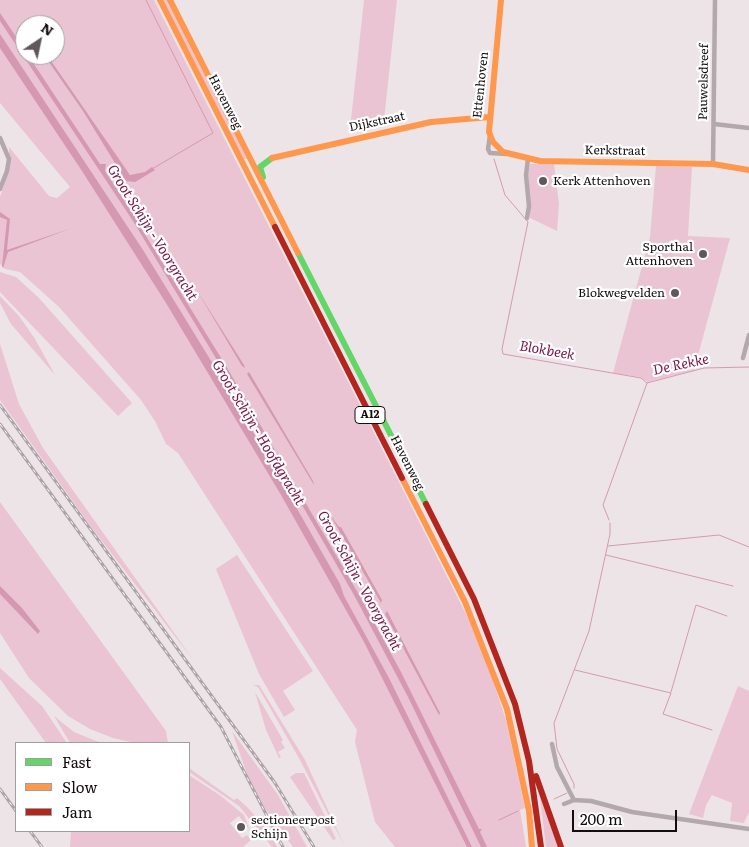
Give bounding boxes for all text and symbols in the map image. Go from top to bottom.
north arrow [15,15,65,65]
text: N [37,17,58,40]
street label: Pauwelsdreef [696,44,712,120]
street label: Ettenhoven [470,51,492,119]
street label: Havenweg [205,72,245,132]
street label: Dijkstraat [348,109,406,135]
street label: Kerkstraat [585,143,645,159]
water label: Groot Schijn - Voorgracht [103,162,201,304]
place label: Kerk Attenhoven [553,174,651,188]
marker: Kerk Attenhoven [537,175,549,187]
place label: Sporthal Attenhoven [625,240,693,268]
marker: Sporthal Attenhoven [697,248,709,260]
place label: Blokwegvelden [578,286,665,300]
marker: Blokwegvelden [669,287,681,299]
water label: Blokbeek [518,338,576,364]
water label: De Rekke [651,351,711,379]
water label: Groot Schijn - Hoofdgracht [208,357,308,509]
road number: A12 [355,406,385,424]
street label: Havenweg [387,433,427,493]
water label: Groot Schijn - Voorgracht [314,508,404,654]
legend [15,742,190,832]
text: Fast [62,750,91,773]
text: Slow [62,775,97,798]
text: Jam [62,800,92,823]
scale bar [574,800,679,832]
text: 200 m [580,807,623,830]
place label: sectioneerpost Schijn [251,813,335,841]
marker: sectioneerpost Schijn [235,821,247,833]

